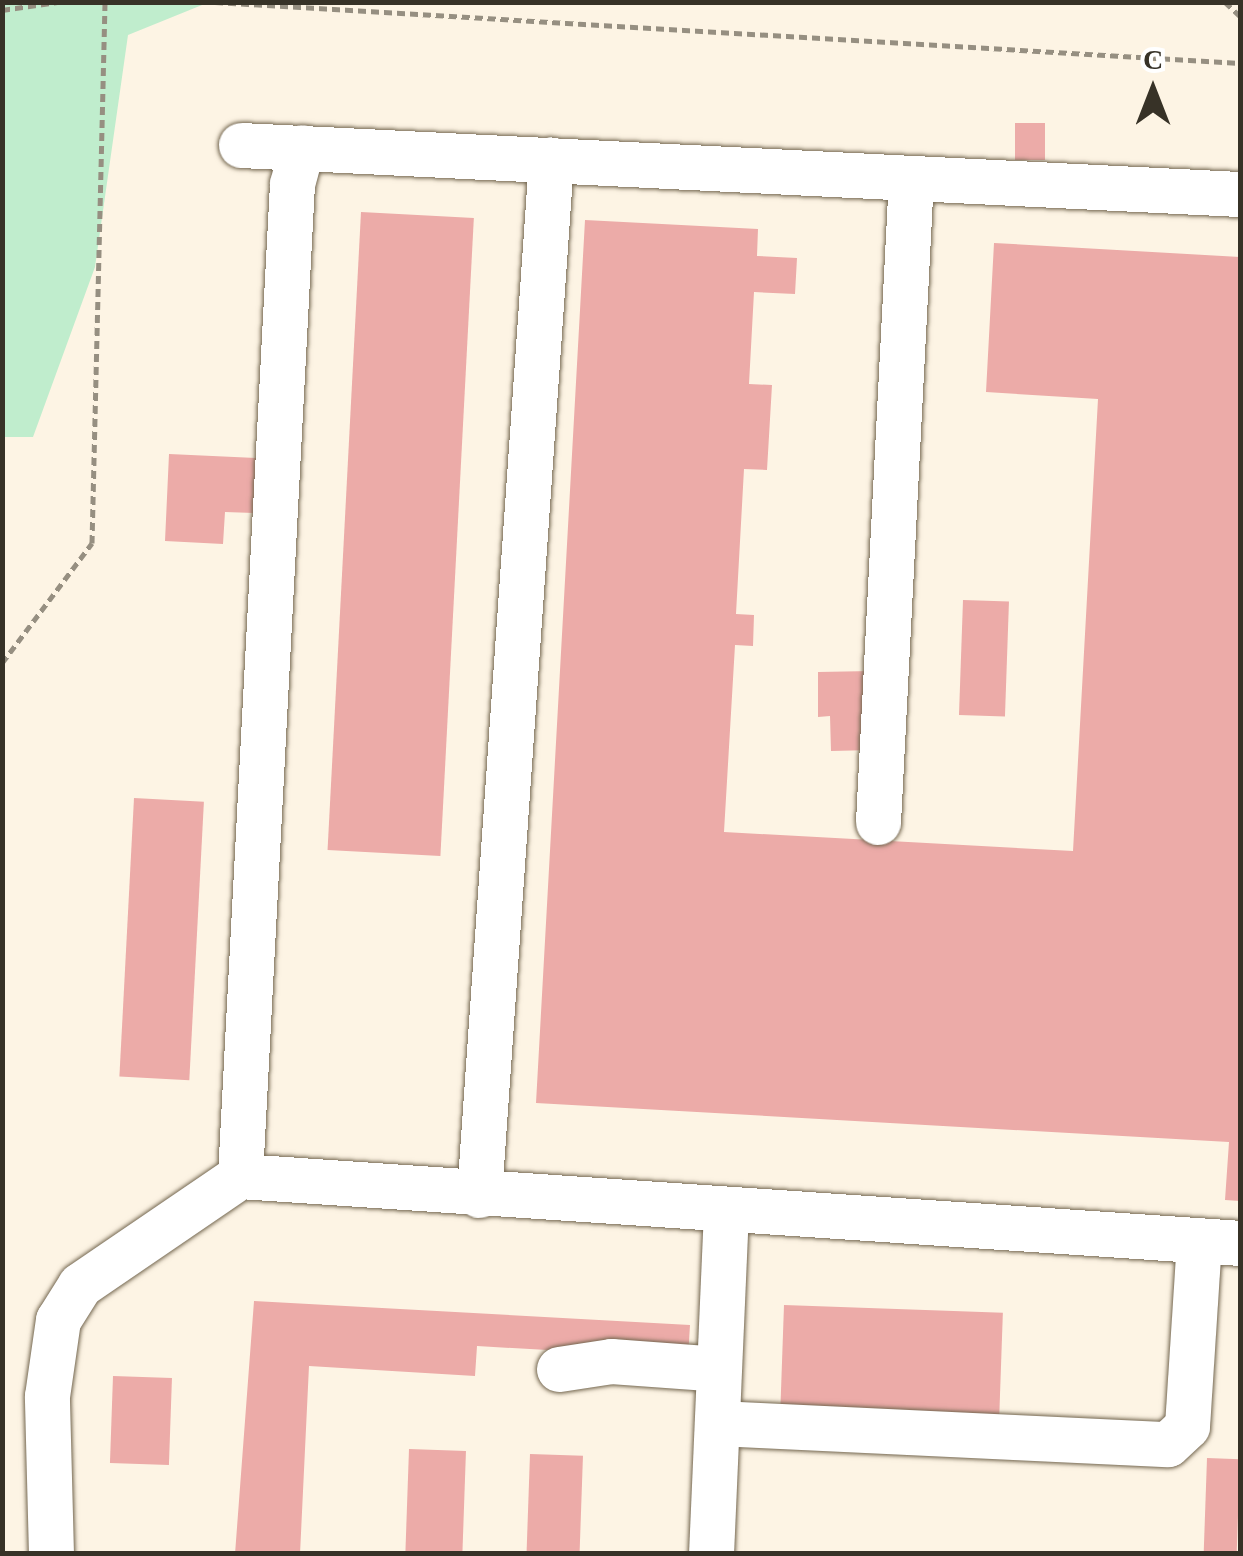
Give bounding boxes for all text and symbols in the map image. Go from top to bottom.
north arrow [1103,40,1203,140]
text: С [1143,42,1163,77]

